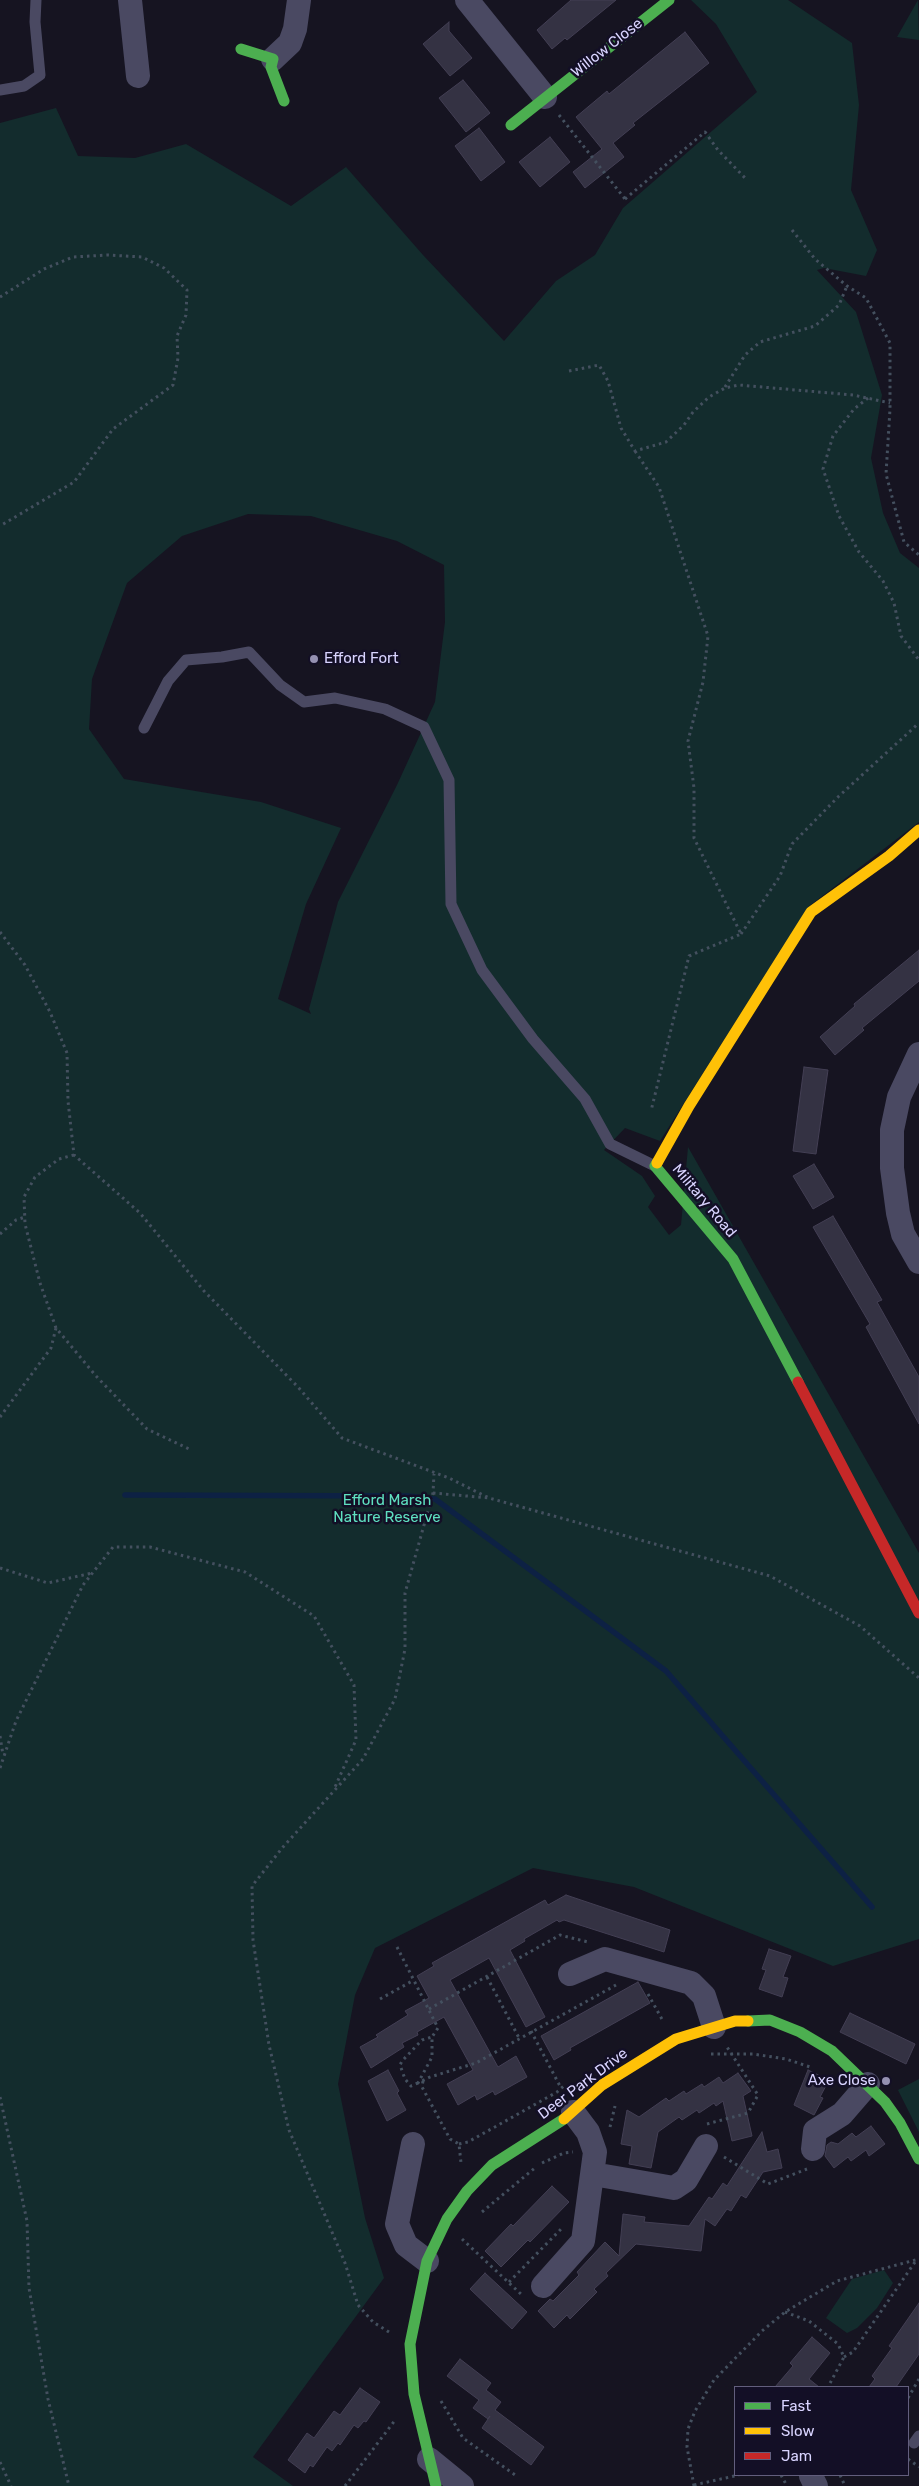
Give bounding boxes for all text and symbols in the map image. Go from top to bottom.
street label: Willow Close [568,15,646,81]
place label: Efford Fort [324,650,399,668]
marker: Efford Fort [308,653,320,665]
street label: Military Road [668,1161,740,1241]
park label: Efford Marsh Nature Reserve [333,1492,441,1527]
street label: Deer Park Drive [535,2044,631,2124]
place label: Axe Close [808,2072,876,2090]
marker: Axe Close [880,2075,892,2087]
legend [734,2386,909,2476]
text: Fast [781,2397,811,2415]
text: Slow [781,2422,814,2440]
text: Jam [781,2447,812,2465]

